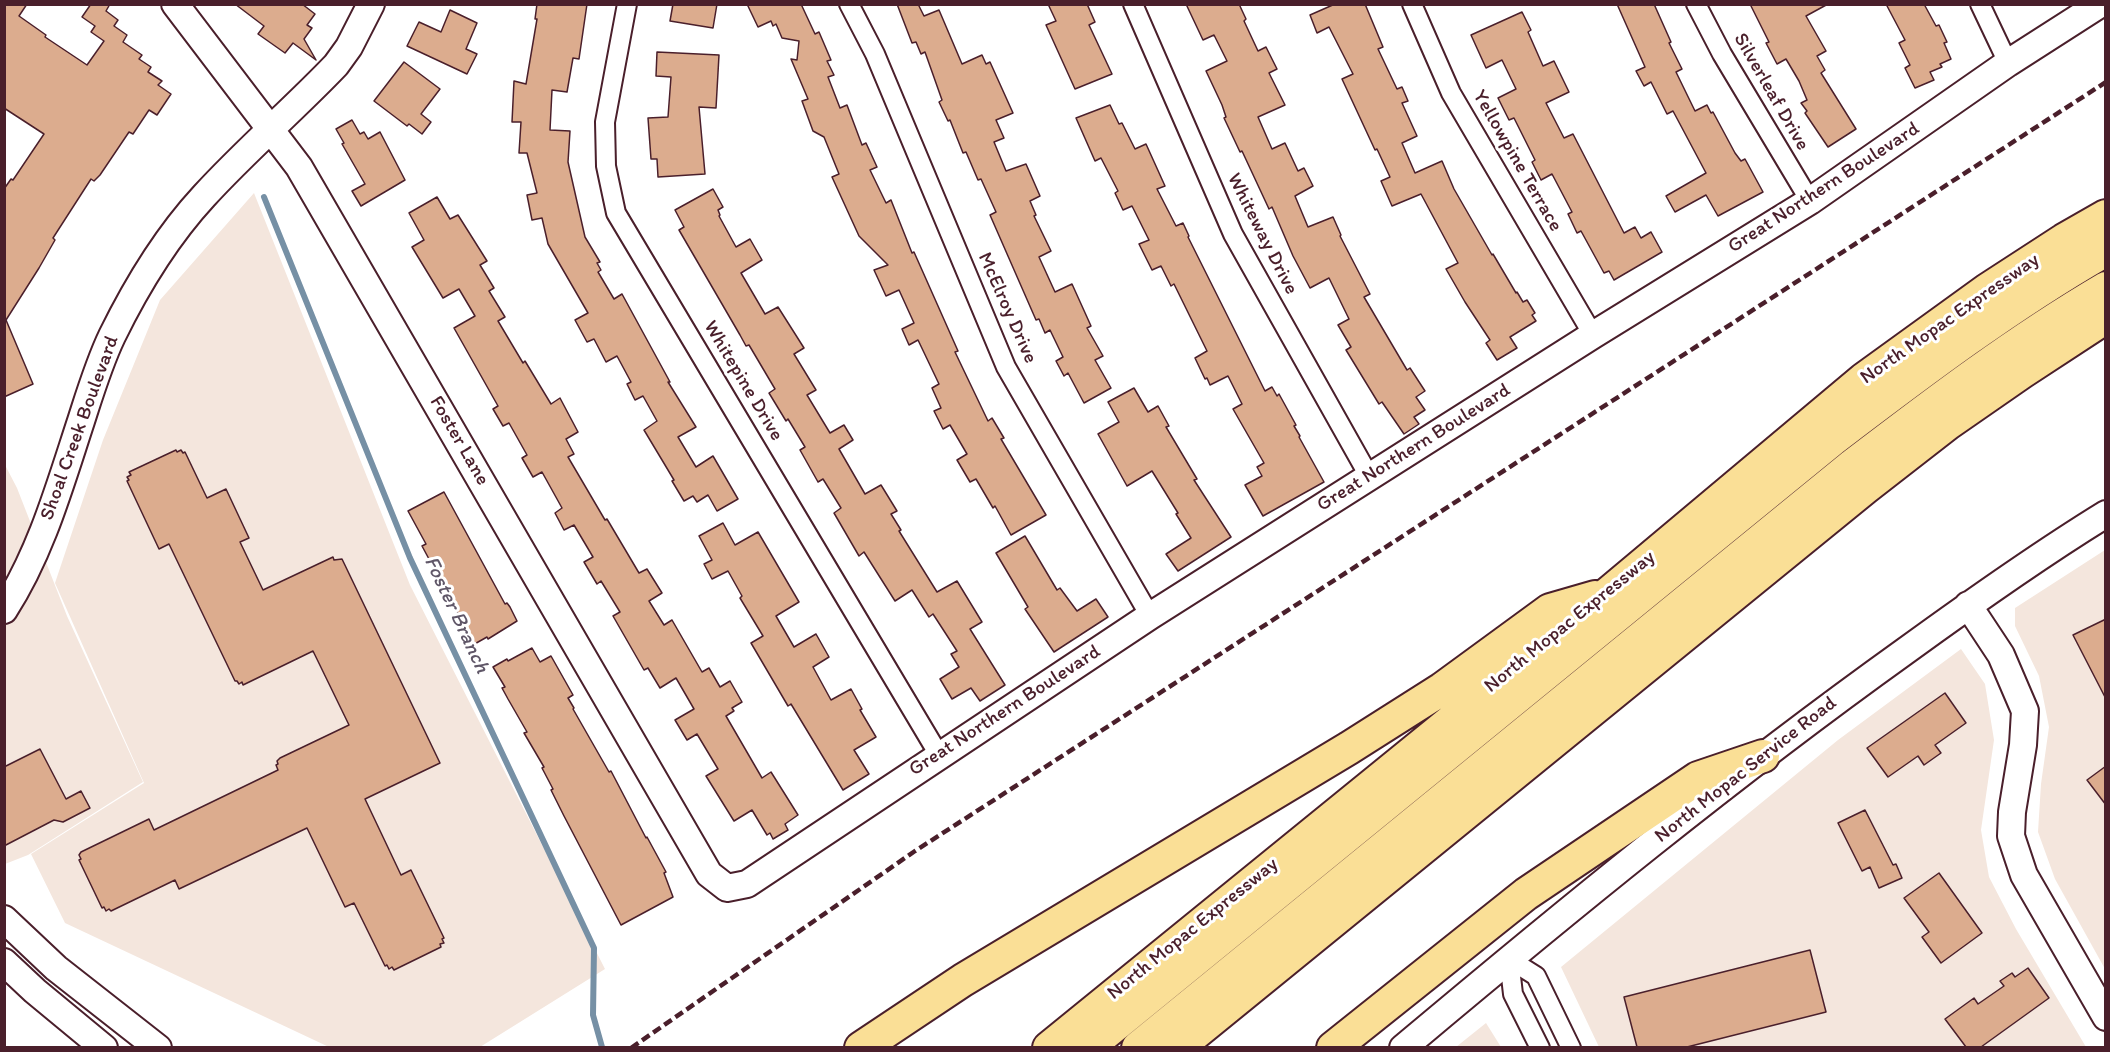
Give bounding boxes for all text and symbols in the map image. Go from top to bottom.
street label: Silverleaf Drive [1728,29,1814,155]
street label: Yellowpine Terrace [1467,86,1567,236]
street label: Great Northern Boulevard [1724,117,1924,259]
street label: Whiteway Drive [1221,169,1303,299]
street label: North Mopac Expressway [1856,248,2044,390]
street label: McElroy Drive [972,249,1042,367]
street label: Whitepine Drive [698,317,788,445]
street label: Shoal Creek Boulevard [35,332,125,524]
street label: Great Northern Boulevard [1313,379,1515,517]
street label: Foster Lane [424,392,494,490]
street label: North Mopac Expressway [1480,546,1660,698]
water label: Foster Branch [418,552,494,678]
street label: Great Northern Boulevard [905,640,1105,782]
street label: North Mopac Service Road [1650,692,1842,848]
street label: North Mopac Expressway [1103,853,1283,1005]

